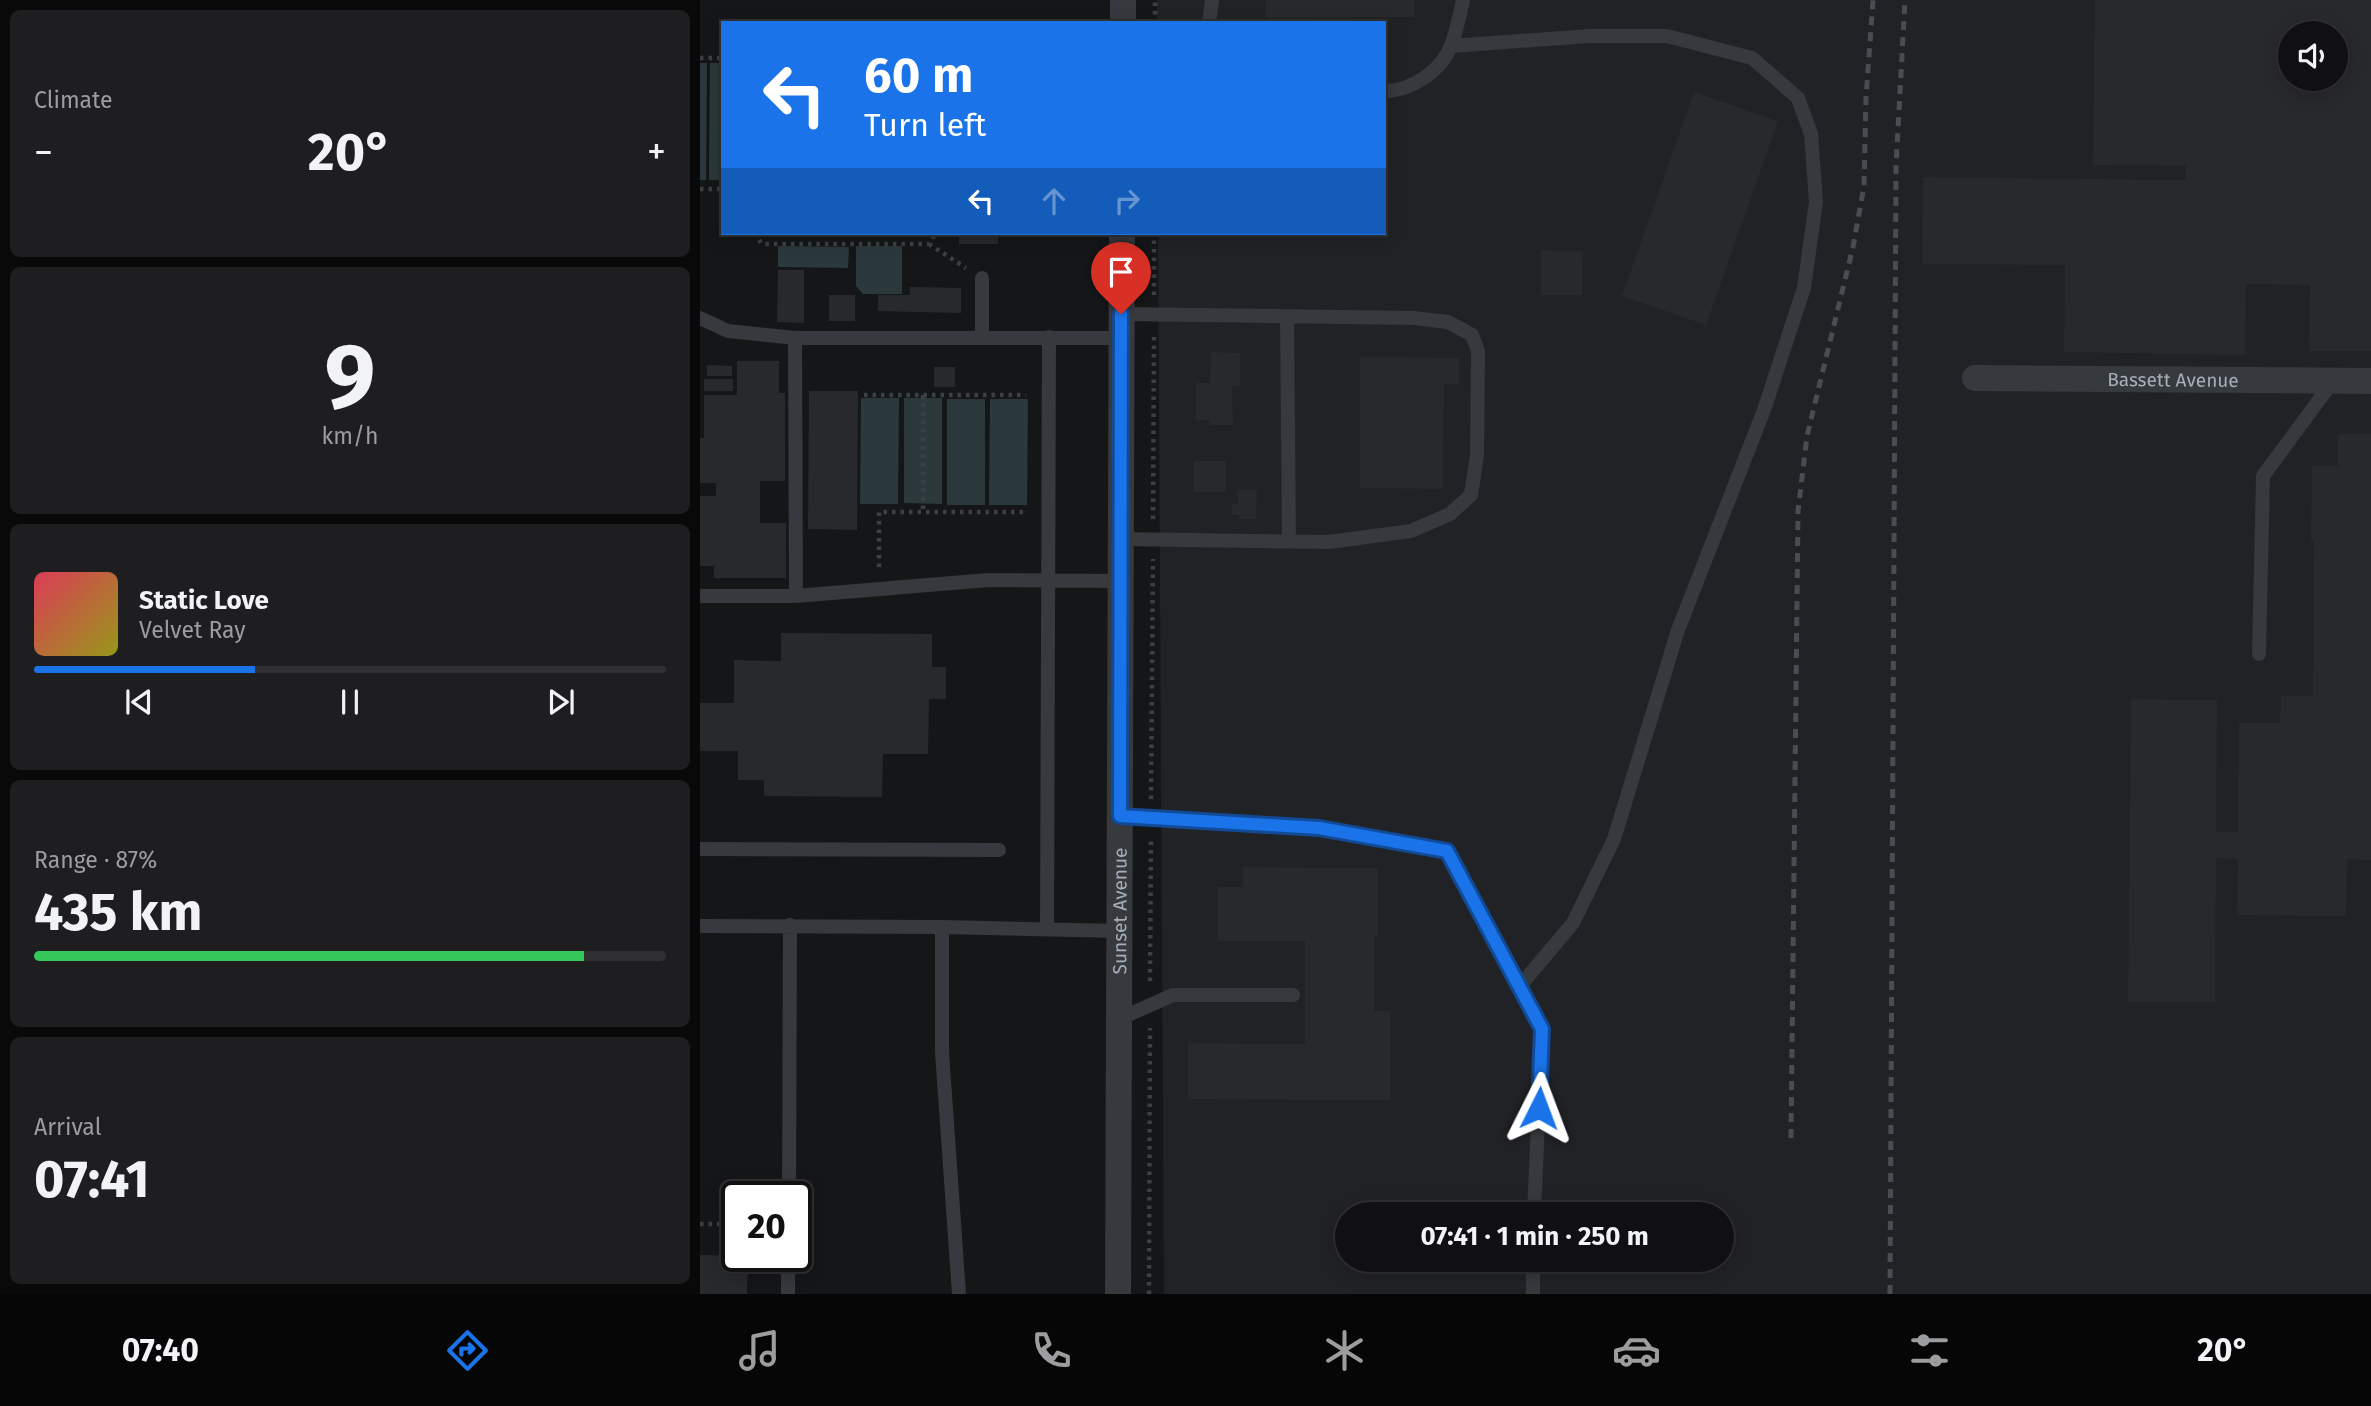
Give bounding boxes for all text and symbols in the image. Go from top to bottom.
map controls [2278,21,2348,91]
button: sound [2278,21,2348,91]
text: 60 m [864,46,973,105]
icon: left [749,49,840,140]
text: Climate [34,86,113,114]
text: Turn left [864,106,986,144]
text: 20° [308,121,392,184]
text: − [34,129,53,175]
text: + [647,129,666,175]
icon: left [962,182,1000,220]
icon: ahead [1035,182,1073,220]
icon: right [1108,182,1146,220]
pin [1091,242,1151,314]
icon: arrive [1102,253,1140,291]
text: 9 [325,322,375,431]
street label: Bassett Avenue [2107,368,2239,392]
text: km/h [322,422,378,450]
text: Static Love [139,585,269,616]
text: Velvet Ray [139,616,246,644]
icon: previous [120,683,158,721]
icon: pause [331,683,369,721]
icon: next [542,683,580,721]
text: Range · 87% [34,846,157,874]
street label: Sunset Avenue [1108,848,1132,974]
text: 435 km [34,881,202,944]
position arrow [1502,1071,1576,1145]
text: Arrival [34,1113,101,1141]
text: 07:41 [34,1148,150,1211]
speed limit sign: 20 [721,1181,812,1272]
text: 07:41 · 1 min · 250 m [1420,1221,1649,1252]
icon: directions [443,1326,492,1375]
icon: music [735,1326,784,1375]
icon: phone [1027,1326,1076,1375]
icon: climate [1320,1326,1369,1375]
icon: car [1612,1326,1661,1375]
icon: filters [1905,1326,1954,1375]
text: 07:40 [122,1331,199,1369]
text: 20° [2197,1331,2249,1369]

